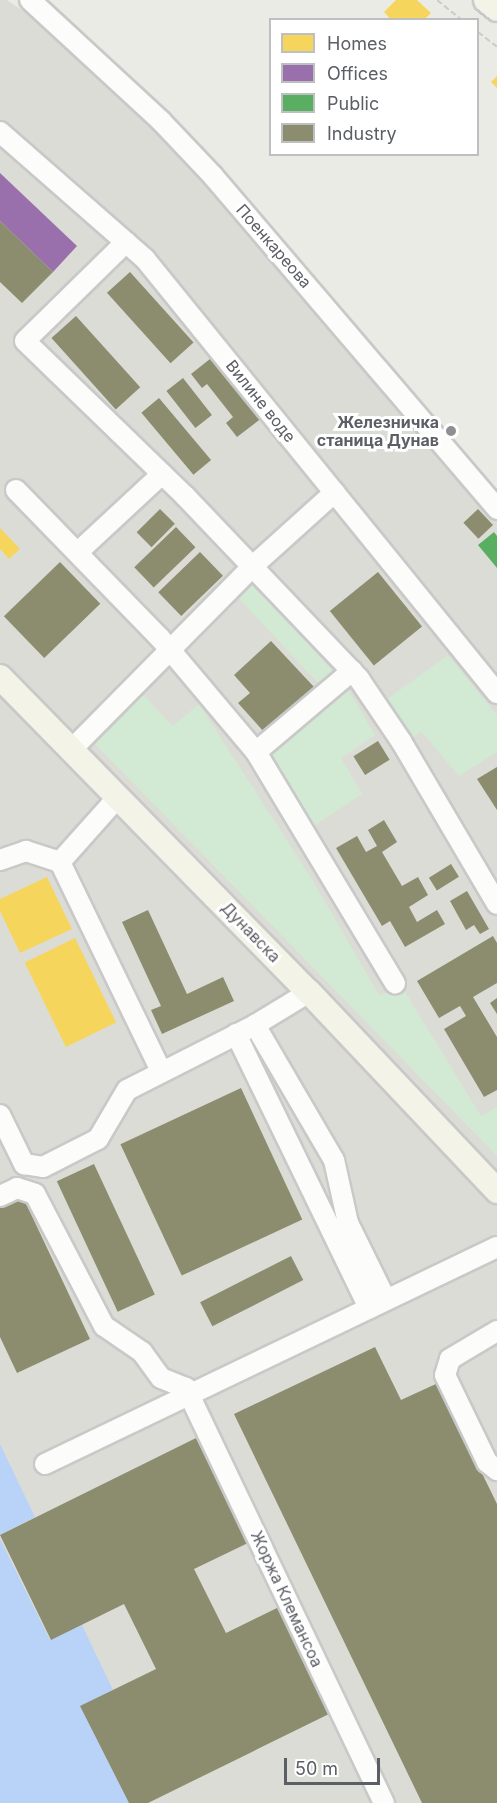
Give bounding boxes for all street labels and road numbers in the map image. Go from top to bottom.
street label: Поенкареова [232,200,316,292]
street label: Вилине воде [222,356,300,446]
street label: Дунавска [218,898,284,966]
street label: Жоржа Клемансоа [247,1528,327,1670]

